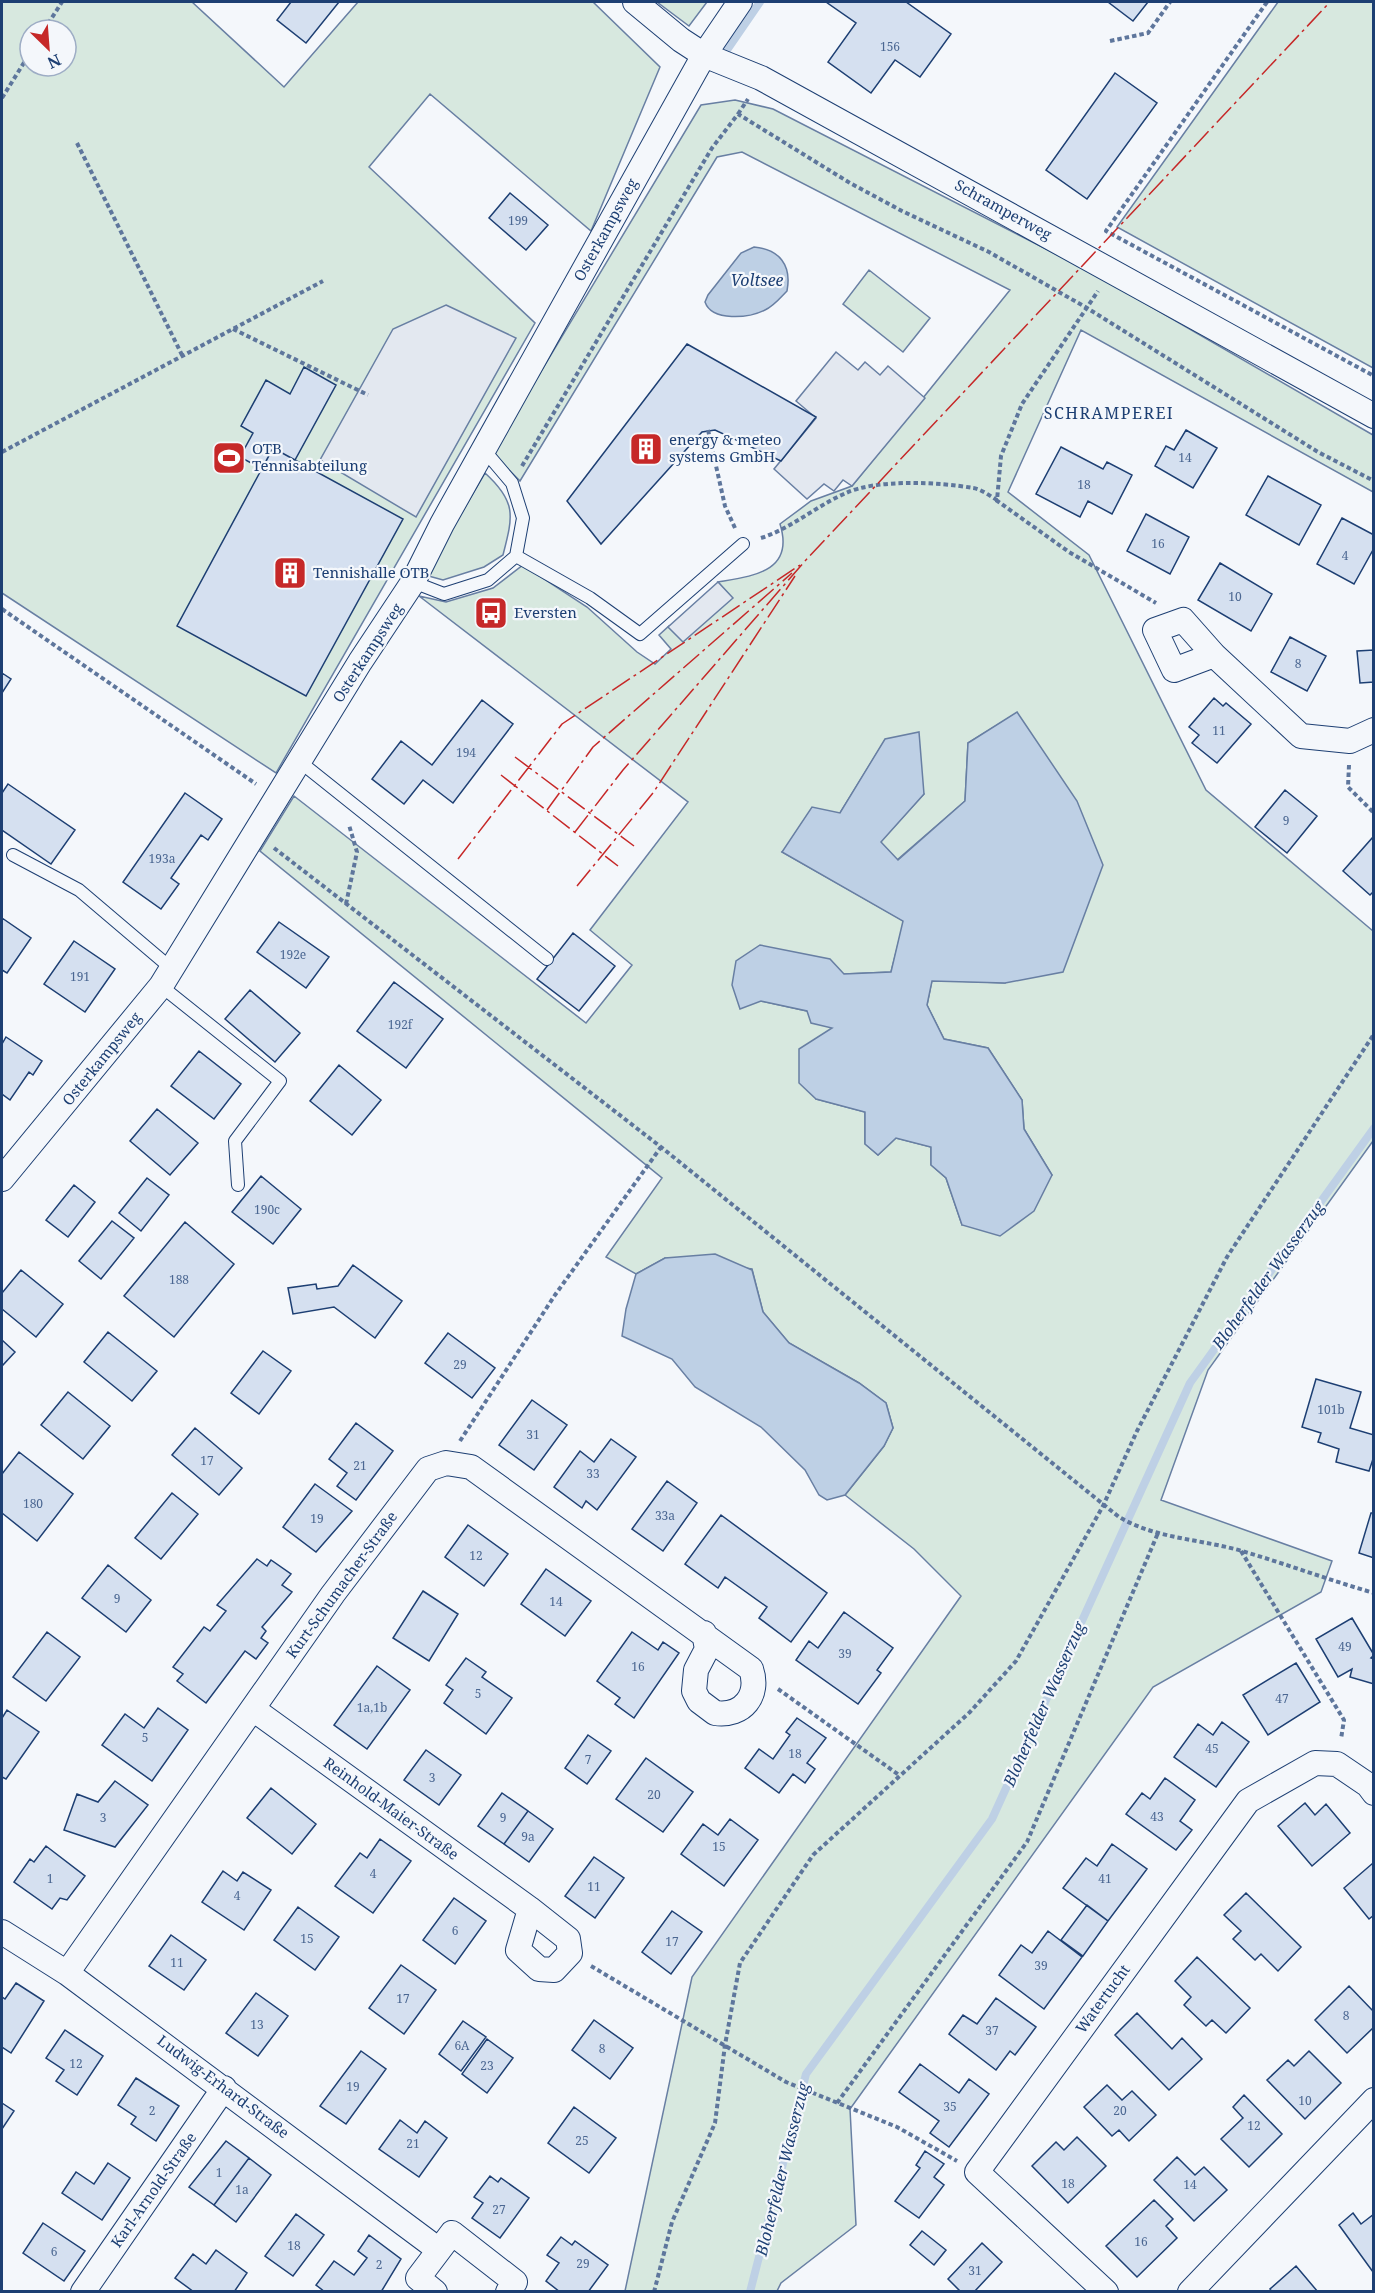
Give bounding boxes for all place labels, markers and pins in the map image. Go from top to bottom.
place label: energy & meteo systems GmbH [669,429,781,466]
building icon: energy & meteo systems GmbH [628,431,664,467]
place label: OTB Tennisabteilung [252,438,367,475]
sports icon: OTB Tennisabteilung [211,440,247,476]
building icon: Tennishalle OTB [272,555,308,591]
place label: Tennishalle OTB [313,562,429,582]
bus stop icon: Eversten [473,595,509,631]
place label: Eversten [514,602,577,622]

